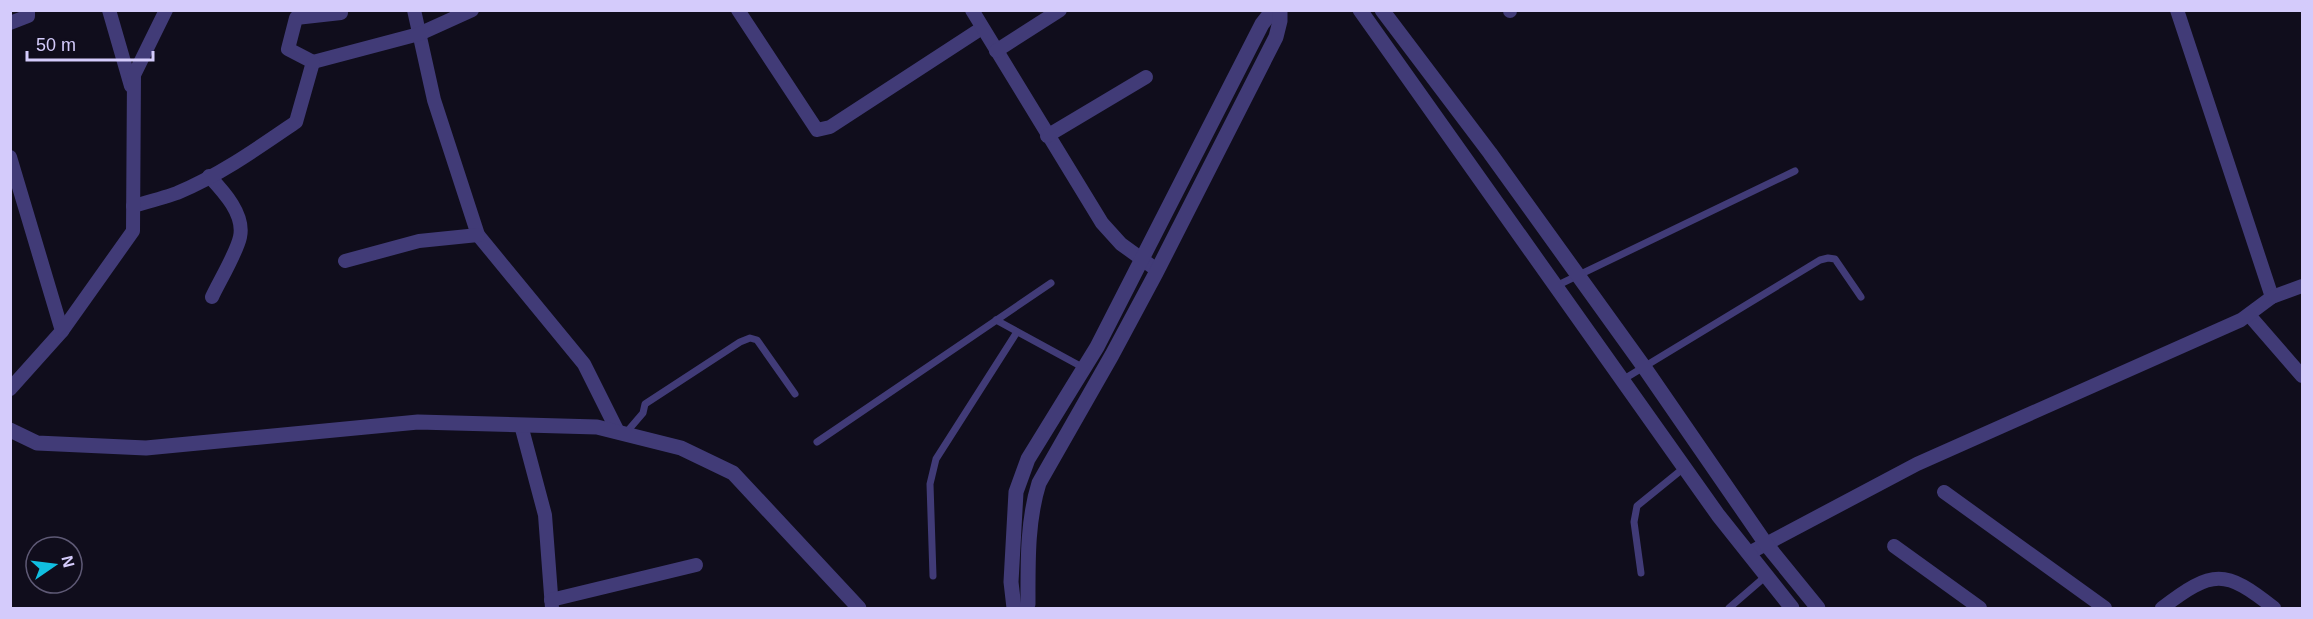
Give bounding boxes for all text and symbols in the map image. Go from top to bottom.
scale bar [27,24,153,62]
text: 50 m [36,35,76,55]
north arrow [24,535,84,595]
text: N [58,554,78,569]

